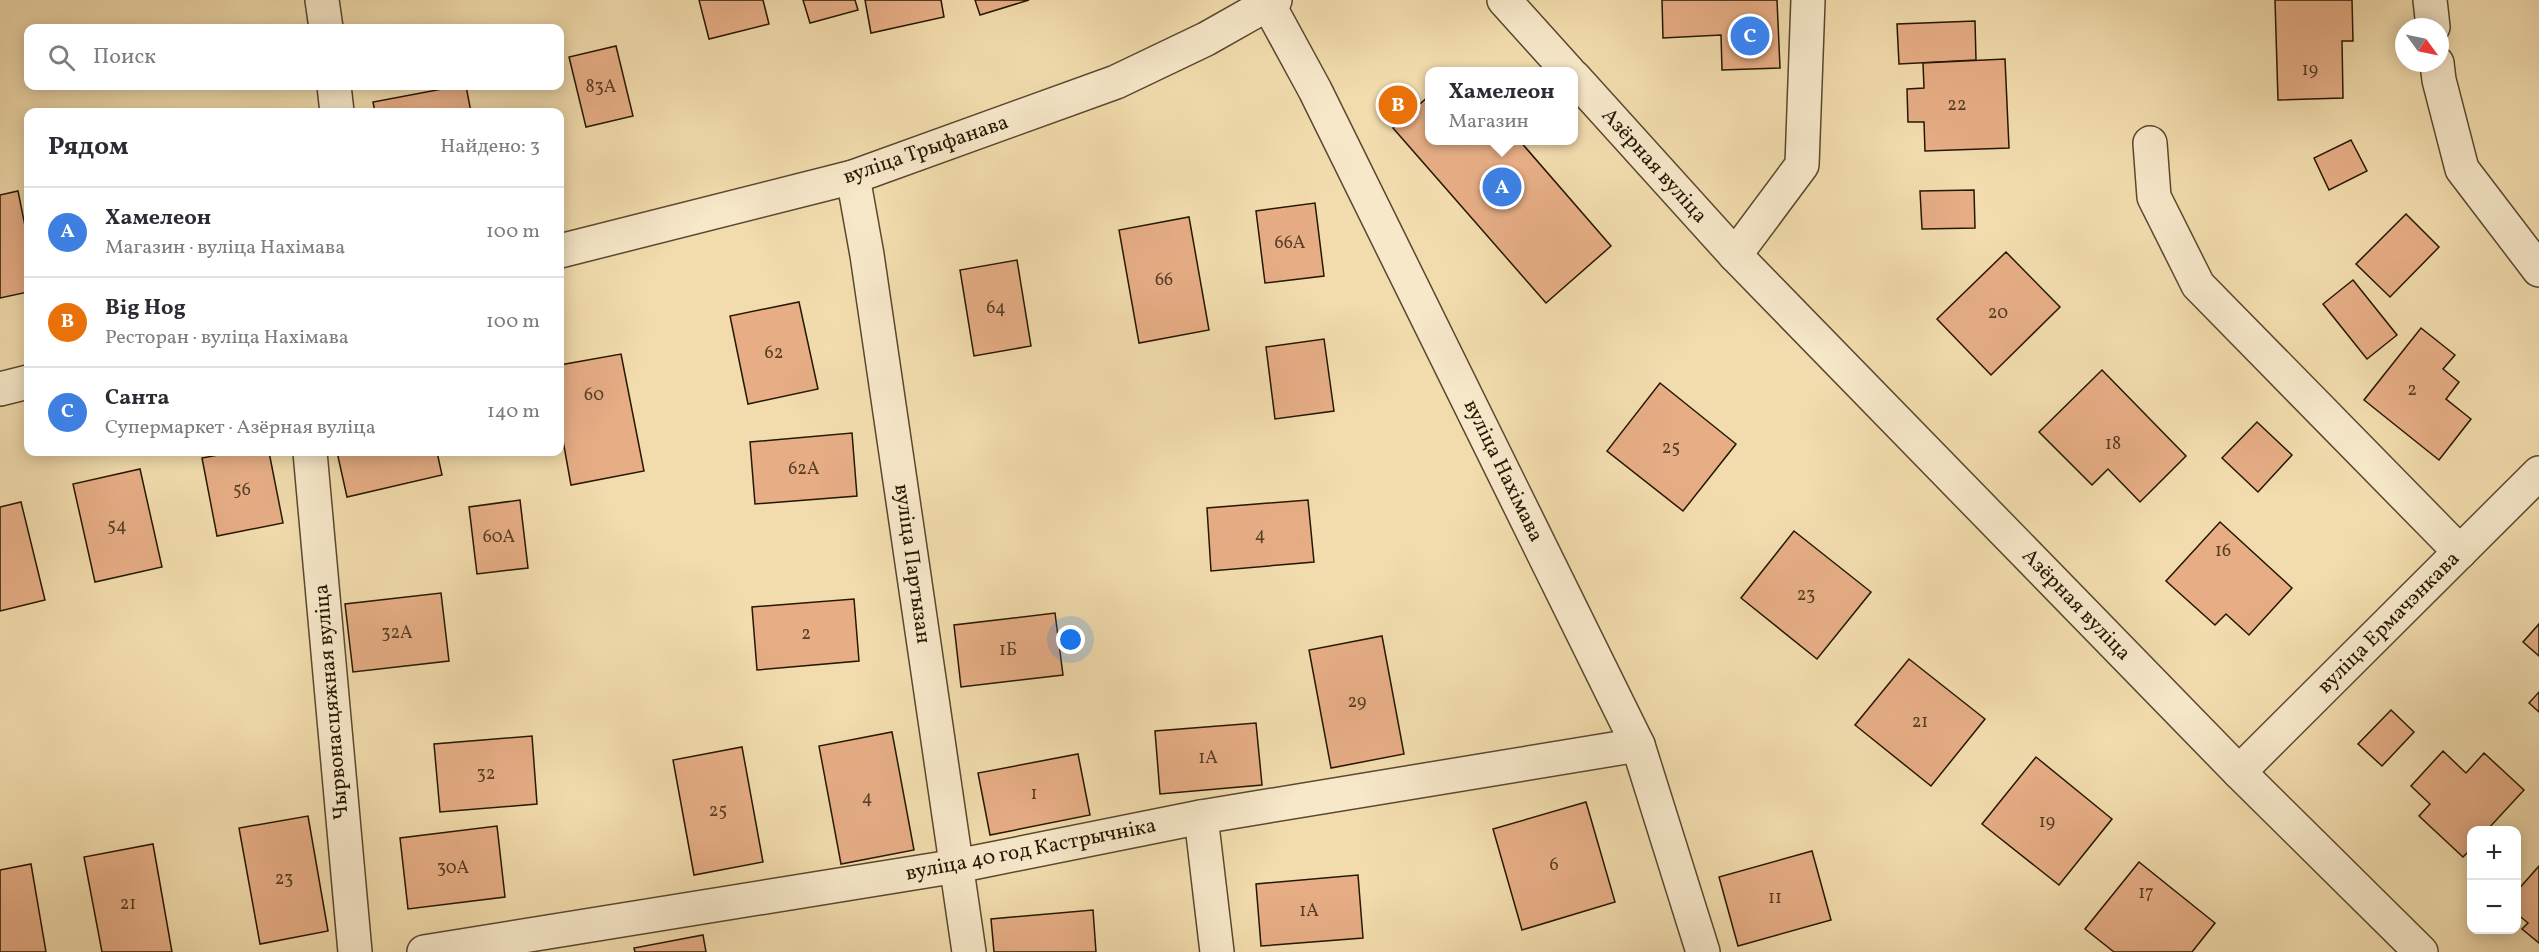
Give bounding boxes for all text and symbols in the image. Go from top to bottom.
pin: C [1730,14,1770,58]
north arrow [2395,18,2449,72]
search box [24,24,564,90]
icon: search [45,41,78,74]
text: Поиск [93,42,156,73]
house number: 19 [2302,58,2318,83]
popup [1425,67,1578,145]
house number: 83А [585,75,617,100]
text: Хамелеон [1448,77,1555,108]
pin: B [1378,82,1418,128]
house number: 22 [1947,93,1967,118]
street label: Азёрная вуліца [1594,102,1714,230]
street label: вуліца Трыфанава [839,108,1013,192]
text: Магазин [1448,108,1529,136]
text: Рядом [48,129,128,165]
text: Найдено: 3 [440,133,540,161]
pin: A [1482,164,1522,210]
text: Хамелеон [105,203,211,234]
text: A [60,218,75,246]
text: 100 m [486,218,540,246]
house number: 66А [1275,231,1306,256]
text: Магазин · вуліца Нахімава [105,234,345,262]
house number: 66 [1155,268,1173,293]
text: Big Hog [105,293,186,324]
house number: 64 [986,296,1006,321]
house number: 20 [1988,301,2008,326]
text: B [61,308,74,336]
text: 100 m [486,308,540,336]
text: Ресторан · вуліца Нахімава [105,324,349,352]
house number: 62 [765,341,783,366]
house number: 2 [2407,378,2417,403]
text: Санта [105,383,170,414]
house number: 60 [584,383,604,408]
street label: вуліца Нахімава [1456,395,1550,547]
text: C [61,398,74,426]
text: 140 m [487,398,540,426]
text: Супермаркет · Азёрная вуліца [105,414,376,442]
house number: 18 [2105,432,2121,457]
house number: 25 [1662,436,1680,461]
house number: 62А [788,457,820,482]
house number: 56 [233,478,251,503]
street label: вуліца Партызан [886,482,938,646]
house number: 54 [107,514,127,539]
house number: 4 [1255,523,1265,548]
house number: 60А [483,525,516,550]
house number: 16 [2215,539,2231,564]
street label: Азёрная вуліца [2015,542,2137,668]
street label: вуліца Ермачэнкава [2311,545,2467,701]
street label: Чырвонасцяжная вуліца [307,583,357,821]
house number: 23 [1797,583,1815,608]
house number: 32А [381,621,413,646]
house number: 2 [801,622,811,647]
your location [1056,625,1085,654]
house number: 1Б [999,638,1017,663]
house number: 29 [1348,690,1366,715]
house number: 21 [1912,710,1928,735]
house number: 1А [1198,746,1218,771]
house number: 32 [477,762,495,787]
house number: 1 [1031,782,1037,807]
house number: 4 [862,786,872,811]
house number: 25 [709,799,727,824]
house number: 19 [2039,810,2055,835]
street label: вуліца 40 год Кастрычніка [903,811,1159,889]
map controls [2467,826,2521,934]
button: + [2467,826,2521,880]
house number: 6 [1549,853,1559,878]
house number: 30А [437,856,470,881]
house number: 23 [275,867,293,892]
button: − [2467,880,2521,934]
house number: 17 [2138,881,2154,906]
house number: 11 [1768,886,1782,911]
house number: 21 [120,892,136,917]
house number: 1А [1299,899,1319,924]

